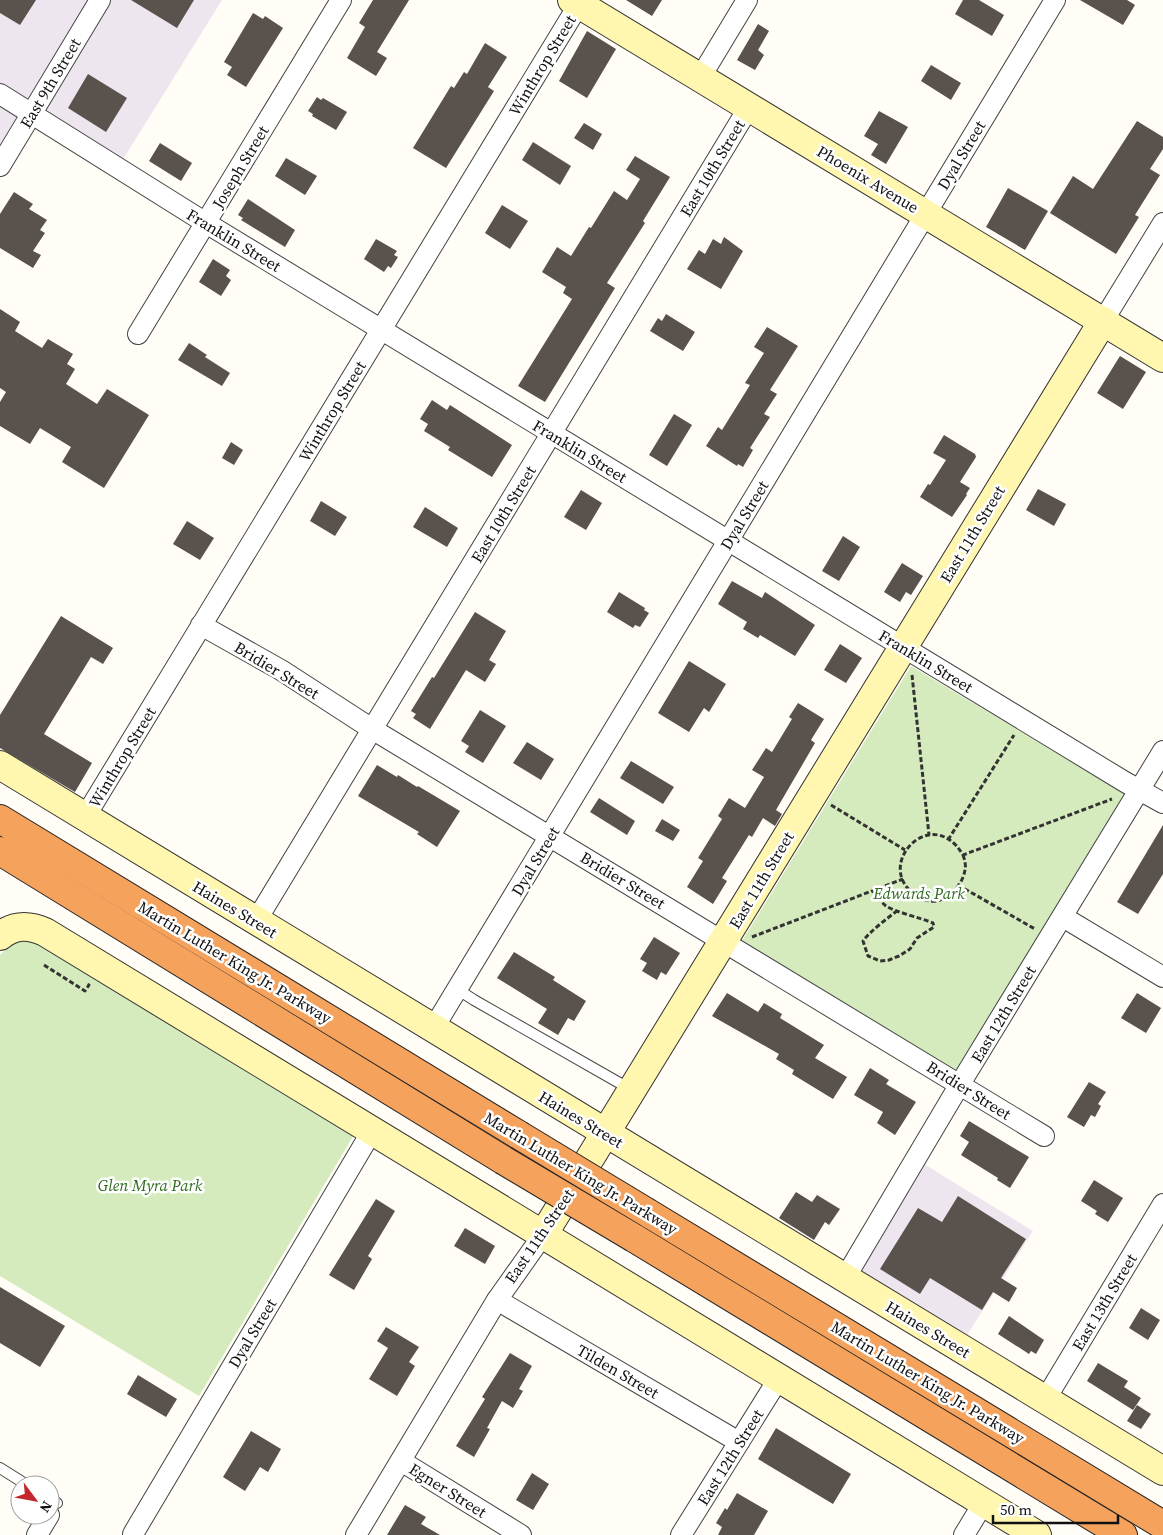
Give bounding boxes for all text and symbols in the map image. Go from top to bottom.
street label: Winthrop Street [503,10,581,119]
street label: East 9th Street [14,33,86,132]
street label: East 10th Street [674,115,750,221]
street label: Dyal Street [932,116,991,194]
street label: Joseph Street [206,121,274,213]
street label: Phoenix Avenue [813,140,923,218]
street label: Franklin Street [183,203,286,277]
street label: Winthrop Street [293,356,371,465]
street label: Franklin Street [529,414,632,488]
street label: East 10th Street [465,461,541,567]
street label: Dyal Street [715,476,774,554]
street label: East 11th Street [934,481,1010,587]
street label: Franklin Street [875,624,978,698]
street label: Bridier Street [230,636,324,704]
street label: Winthrop Street [83,702,161,811]
street label: Dyal Street [506,822,565,900]
street label: East 11th Street [723,827,799,933]
street label: Bridier Street [576,846,670,914]
street label: Haines Street [189,875,282,943]
park label: Edwards Park [872,882,965,904]
street label: Martin Luther King Jr. Parkway [134,895,337,1029]
street label: East 12th Street [965,961,1041,1067]
street label: Bridier Street [923,1055,1016,1125]
street label: Haines Street [535,1085,628,1153]
street label: Martin Luther King Jr. Parkway [480,1106,683,1240]
park label: Glen Myra Park [98,1174,203,1196]
street label: East 11th Street [499,1184,579,1288]
street label: East 13th Street [1066,1249,1142,1355]
street label: Dyal Street [223,1294,282,1372]
street label: Haines Street [882,1295,975,1363]
street label: Martin Luther King Jr. Parkway [827,1315,1030,1449]
street label: Tilden Street [573,1339,664,1404]
street label: East 12th Street [692,1404,769,1509]
street label: Egner Street [405,1457,492,1523]
north arrow [10,1475,60,1525]
scale bar [993,1492,1118,1524]
text: N [35,1497,57,1517]
text: 50 m [1000,1499,1032,1520]

